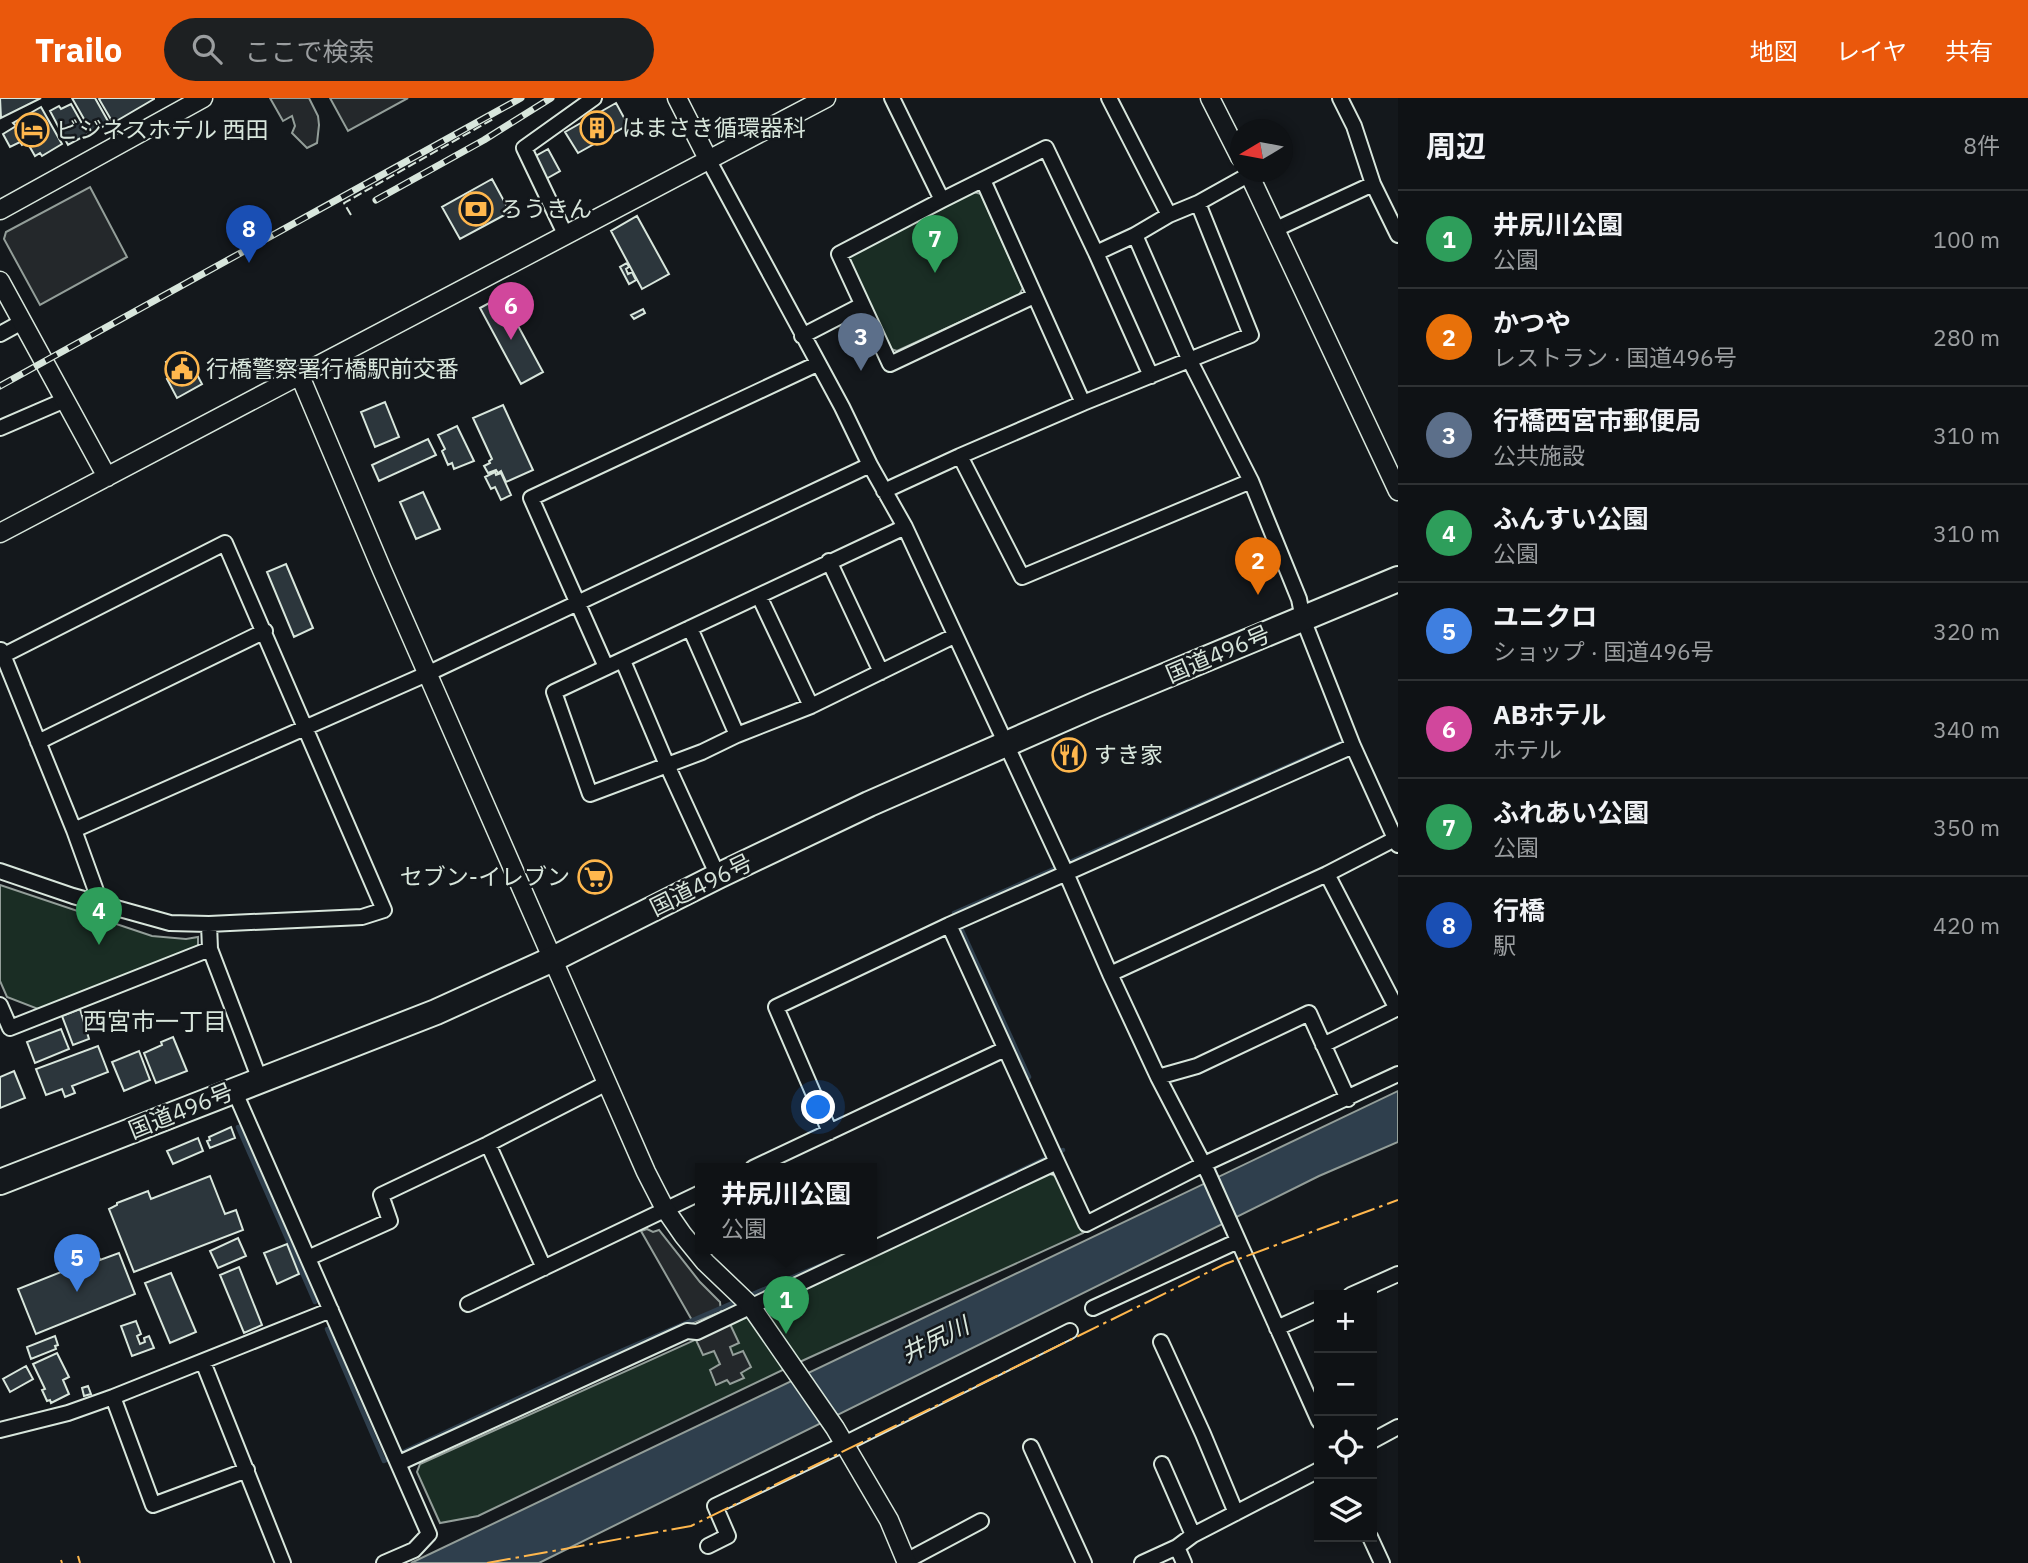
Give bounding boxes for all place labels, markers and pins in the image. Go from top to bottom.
building icon: はまさき循環器科 [578,109,616,147]
hotel icon: ビジネスホテル 西田 [13,111,51,149]
place label: はまさき循環器科 [622,112,806,142]
place label: ビジネスホテル 西田 [56,114,268,144]
bank icon: ろうきん [457,190,495,228]
place label: ろうきん [500,193,592,223]
pin: 8 [226,205,272,263]
pin: 7 [912,215,958,273]
pin: 6 [488,282,534,340]
pin: 3 [838,313,884,371]
public building icon: 行橋警察署行橋駅前交番 [163,350,201,388]
place label: 行橋警察署行橋駅前交番 [206,353,459,383]
pin: 2 [1235,537,1281,595]
restaurant icon: すき家 [1050,736,1088,774]
place label: すき家 [1094,739,1163,769]
supermarket icon: セブン-イレブン [576,858,614,896]
place label: セブン-イレブン [400,861,570,891]
pin: 4 [76,887,122,945]
pin: 5 [54,1234,100,1292]
pin: 1 [763,1276,809,1334]

